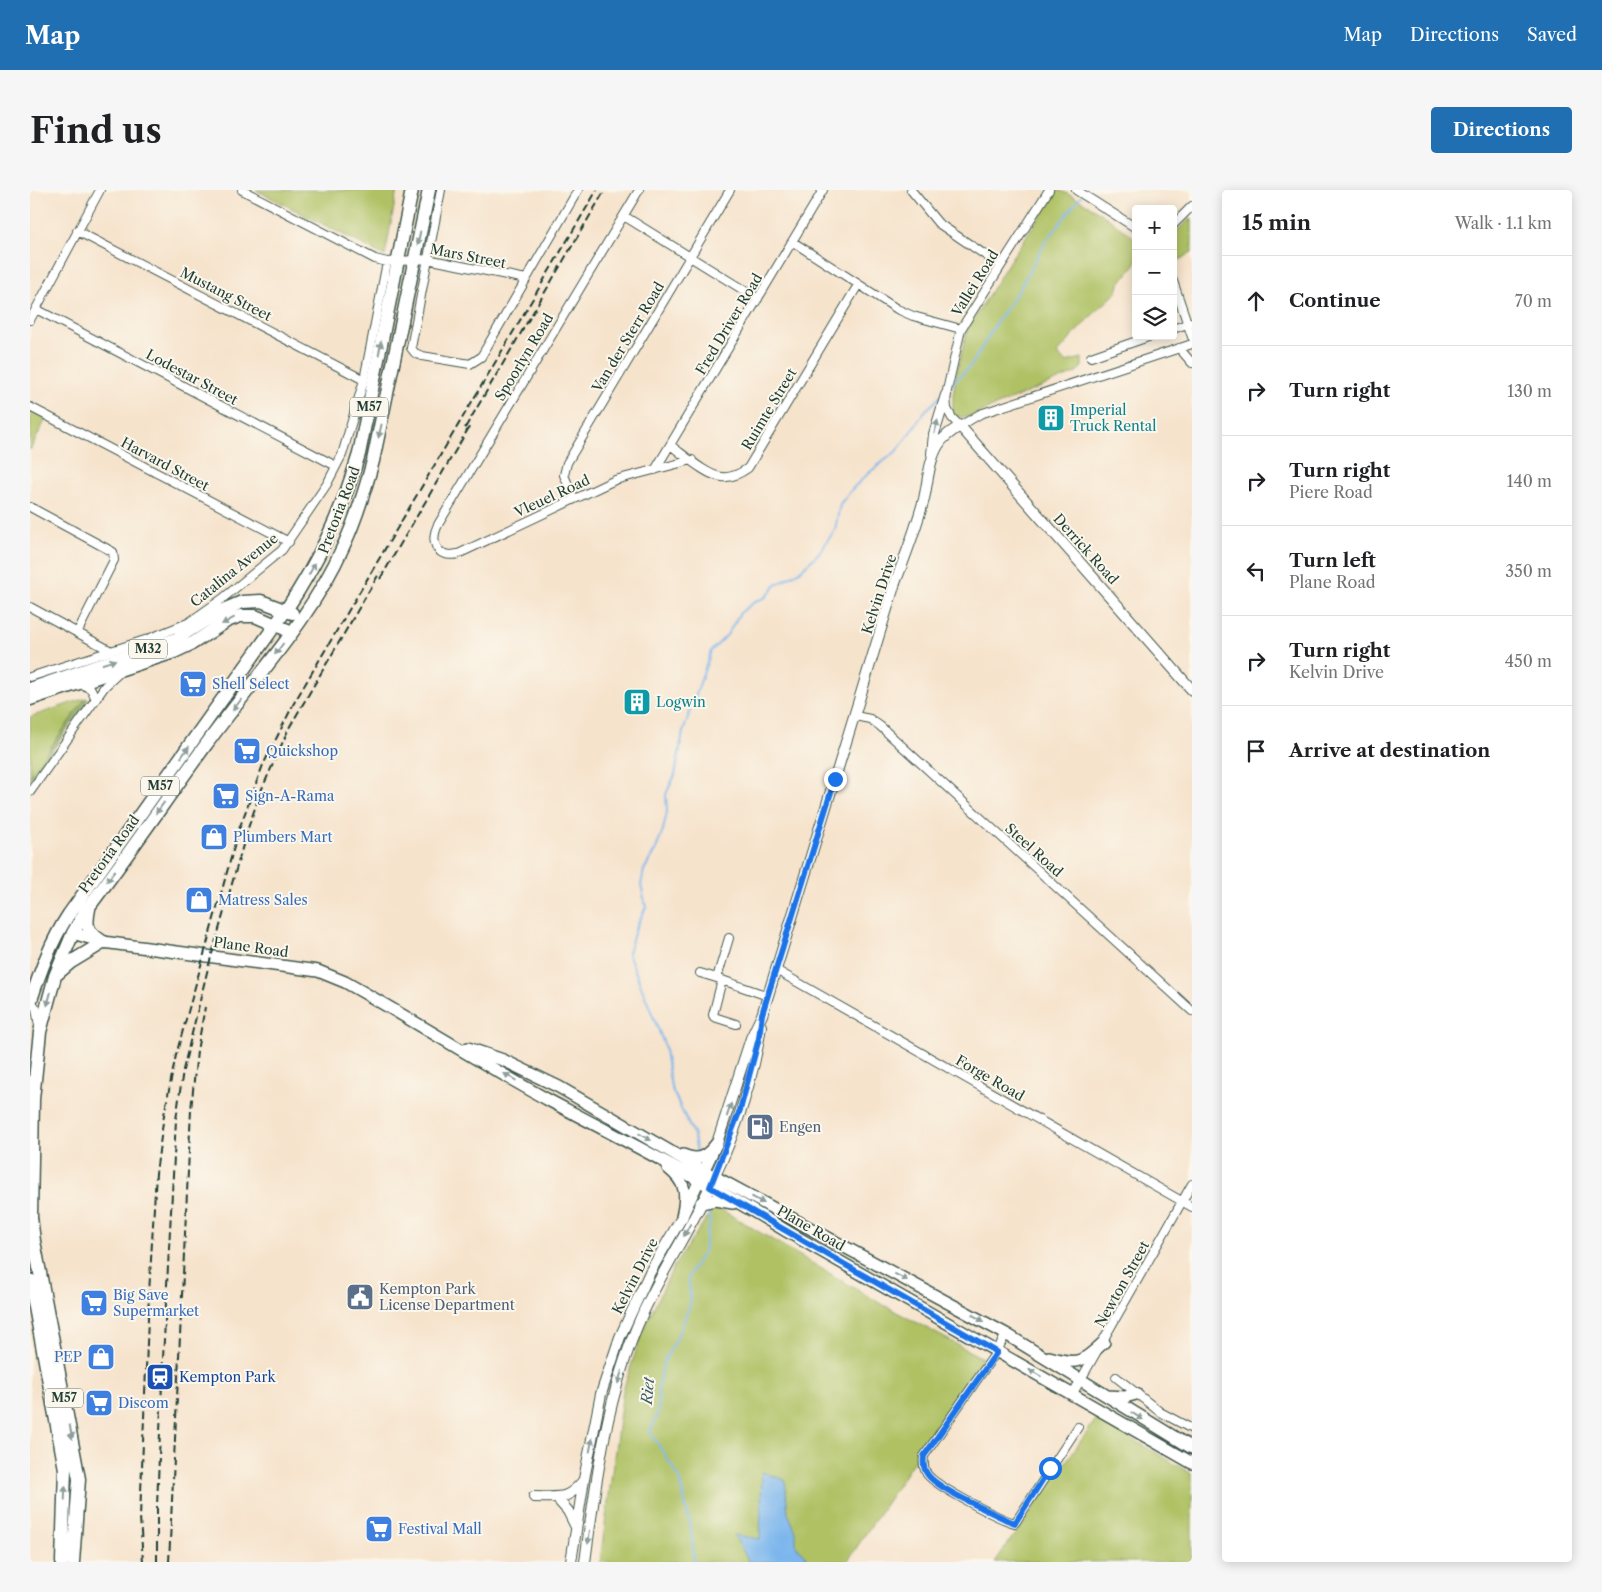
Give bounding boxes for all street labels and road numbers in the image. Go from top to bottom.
street label: Mars Street [429,240,507,272]
street label: Vallei Road [947,246,1003,320]
street label: Mustang Street [177,263,275,325]
street label: Fred Driver Road [692,270,767,378]
street label: Van der Sterr Road [587,278,668,396]
street label: Spoorlyn Road [491,310,557,404]
street label: Lodestar Street [143,345,241,409]
street label: Ruimte Street [738,365,801,453]
road number: M57 [350,398,388,416]
street label: Harvard Street [118,433,212,495]
street label: Pretoria Road [314,463,364,556]
street label: Vleuel Road [510,470,593,522]
street label: Derrick Road [1050,510,1123,588]
street label: Catalina Avenue [186,529,282,611]
street label: Kelvin Drive [858,552,900,636]
road number: M32 [129,639,167,658]
road number: M57 [141,776,179,796]
street label: Pretoria Road [75,811,144,897]
street label: Steel Road [1001,819,1067,881]
street label: Plane Road [212,933,290,961]
street label: Forge Road [952,1051,1028,1105]
street label: Plane Road [774,1201,849,1255]
street label: Kelvin Drive [608,1235,662,1317]
street label: Newton Street [1091,1238,1153,1330]
road number: M57 [45,1388,83,1408]

